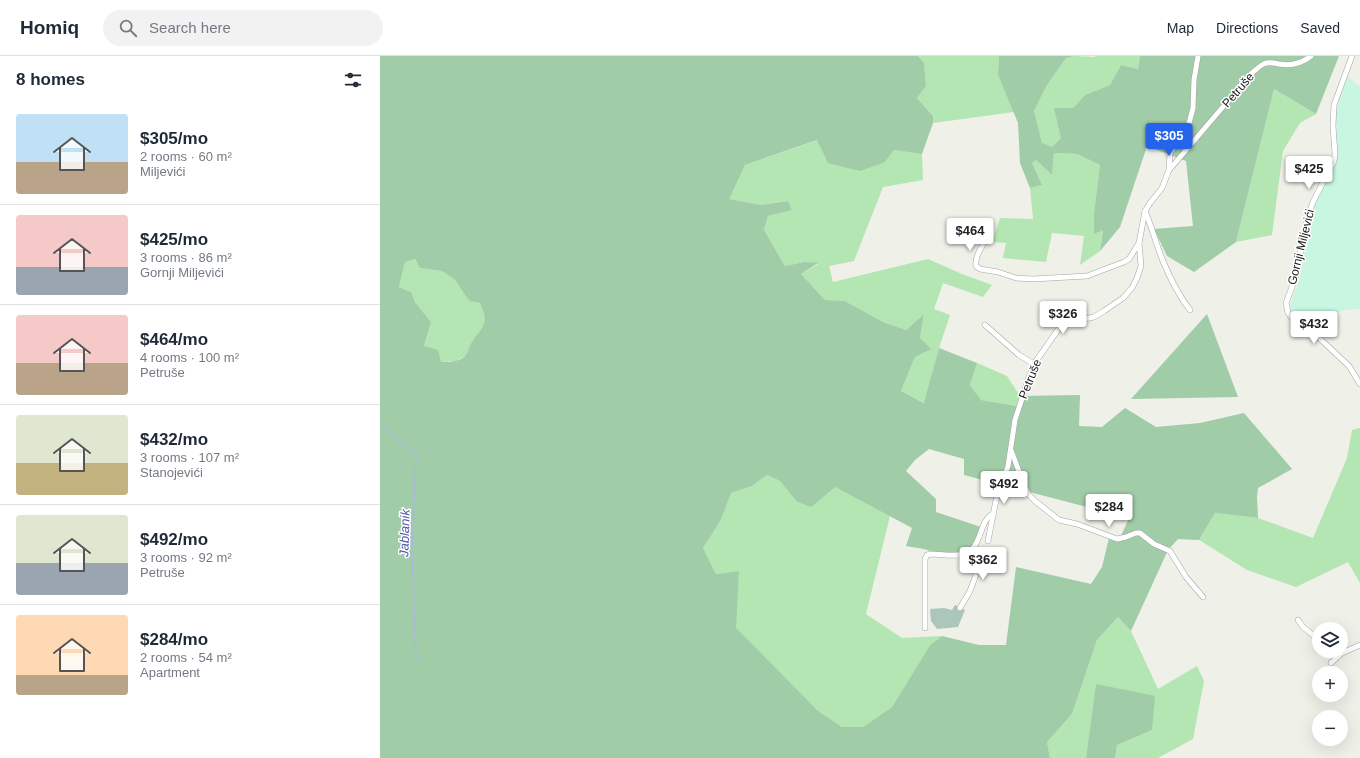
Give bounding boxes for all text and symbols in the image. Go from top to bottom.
search box [103,10,383,46]
text: Homiq [20,17,79,38]
icon: search [117,17,139,39]
text: Search here [149,19,231,36]
text: Map [1167,20,1194,36]
text: Directions [1216,20,1278,36]
text: Saved [1300,20,1340,36]
icon: filters [342,69,364,91]
text: 8 homes [16,70,85,89]
street label: Petruše [1219,70,1257,110]
pin: $305 [1145,123,1193,157]
text: $305 [1155,128,1183,143]
text: $305/mo [140,129,208,148]
icon: home [48,130,96,178]
text: 2 rooms · 60 m² [140,149,232,164]
pin: $425 [1285,156,1333,190]
text: $425 [1295,161,1323,176]
text: Miljevići [140,164,186,179]
street label: Gornji Miljevići [1285,208,1317,286]
pin: $464 [946,218,994,252]
text: $464 [956,223,984,238]
text: $425/mo [140,230,208,249]
icon: home [48,231,96,279]
text: 3 rooms · 86 m² [140,250,232,265]
text: Gornji Miljevići [140,265,224,280]
pin: $326 [1039,301,1087,335]
text: $326 [1049,306,1077,321]
pin: $432 [1290,311,1338,345]
text: $432 [1300,316,1328,331]
text: $464/mo [140,330,208,349]
icon: home [48,331,96,379]
text: 4 rooms · 100 m² [140,350,239,365]
street label: Petruše [1016,357,1044,401]
text: Petruše [140,365,185,380]
text: $432/mo [140,430,208,449]
icon: home [48,431,96,479]
text: 3 rooms · 107 m² [140,450,239,465]
text: Stanojevići [140,465,203,480]
pin: $492 [980,471,1028,505]
text: $492 [990,476,1018,491]
pin: $284 [1085,494,1133,528]
text: $284 [1095,499,1123,514]
water label: Jablanik [396,507,413,558]
text: $492/mo [140,530,208,549]
icon: home [48,531,96,579]
pin: $362 [959,547,1007,581]
text: 3 rooms · 92 m² [140,550,232,565]
text: $362 [969,552,997,567]
text: Petruše [140,565,185,580]
map controls [1312,622,1348,746]
button: layers [1312,622,1348,658]
text: $284/mo [140,630,208,649]
icon: home [48,631,96,679]
text: 2 rooms · 54 m² [140,650,232,665]
text: Apartment [140,665,200,680]
button: + [1312,666,1348,702]
button: − [1312,710,1348,746]

